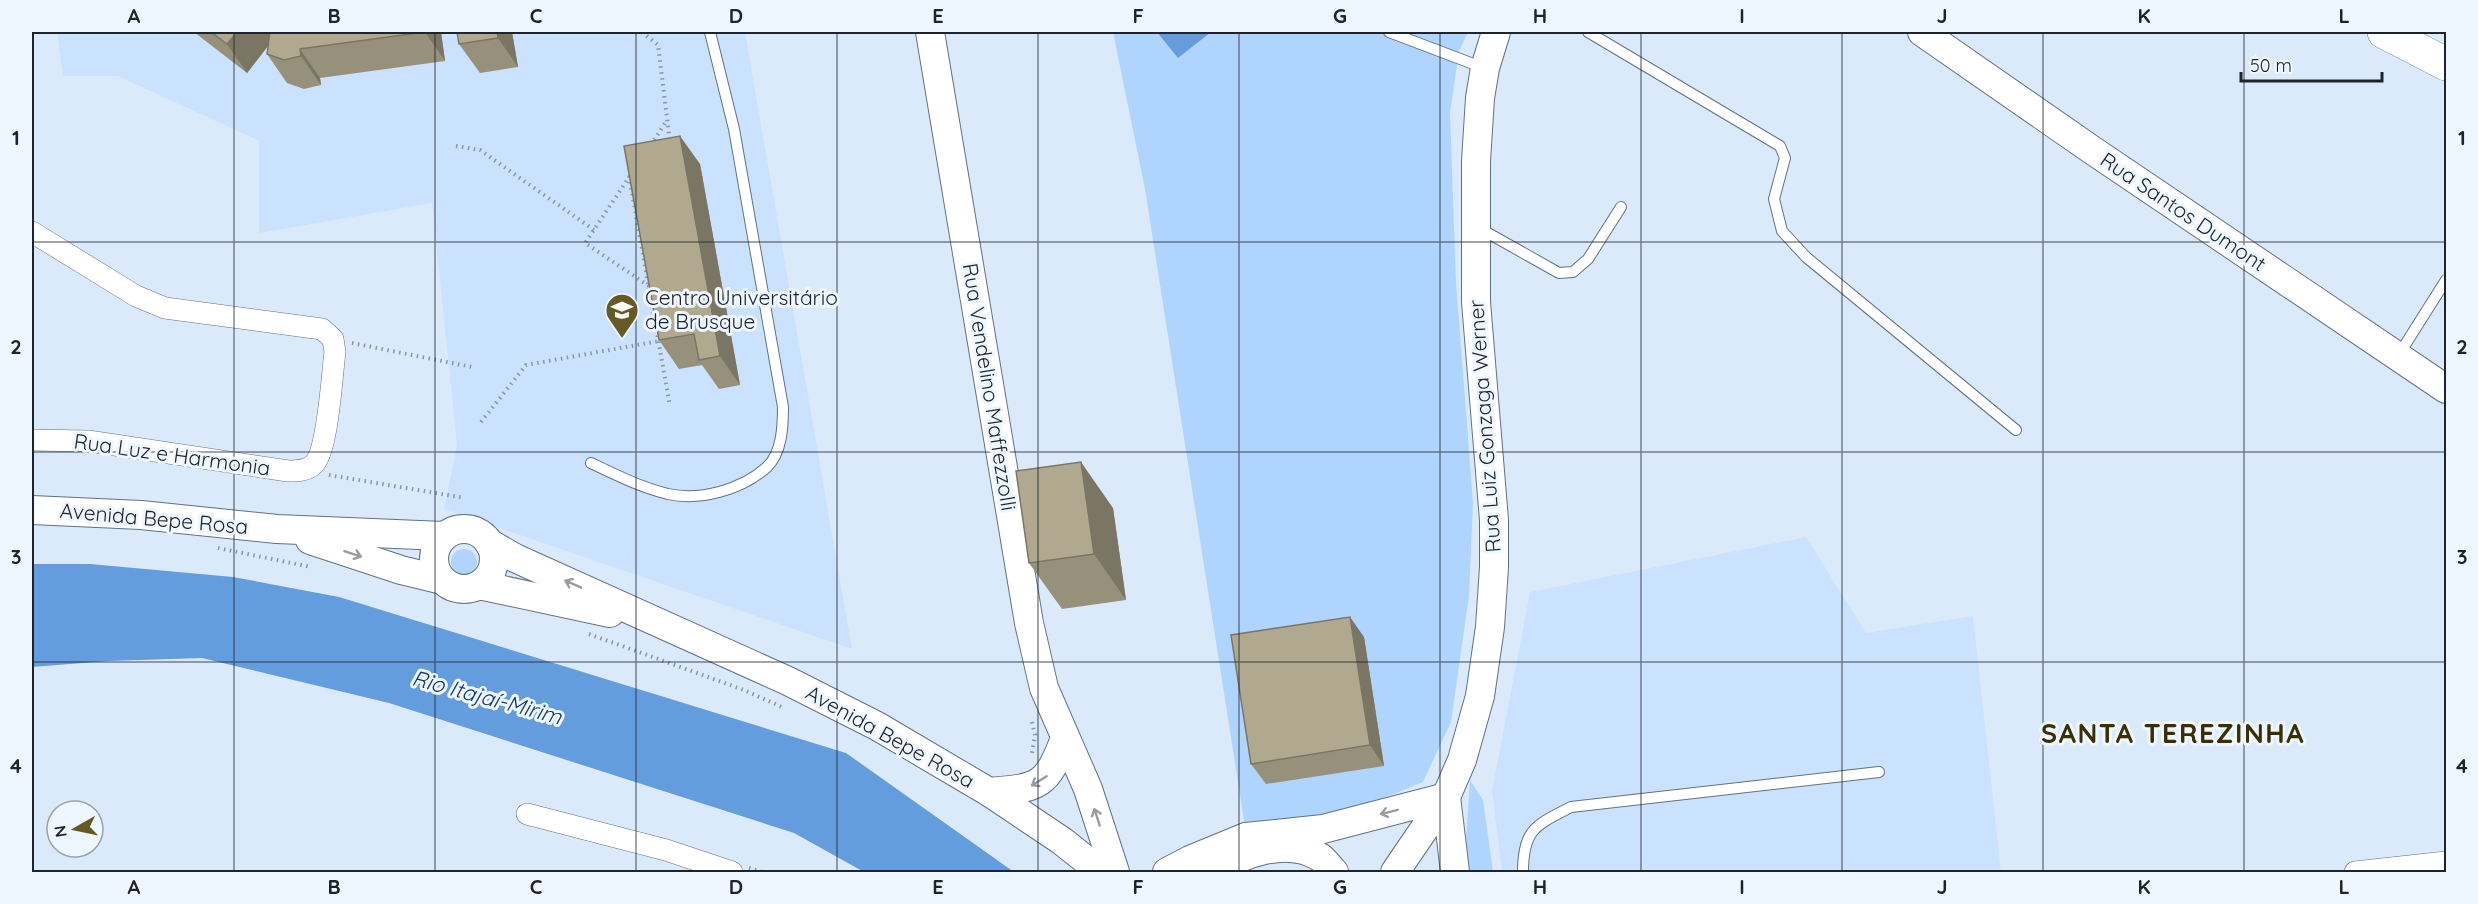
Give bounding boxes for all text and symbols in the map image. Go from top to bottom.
text: A [128,3,141,28]
text: B [327,3,341,28]
text: C [530,3,543,28]
text: D [729,3,743,28]
text: E [932,3,944,28]
text: F [1132,3,1144,28]
text: G [1333,3,1347,28]
text: H [1533,3,1547,28]
text: I [1739,3,1745,28]
text: J [1936,3,1948,28]
text: K [2137,3,2151,28]
text: L [2338,3,2350,28]
scale bar [2241,45,2382,83]
text: 50 m [2250,54,2292,77]
text: 1 [12,125,20,150]
text: 1 [2458,125,2466,150]
street label: Rua Santos Dumont [2096,146,2271,276]
street label: Rua Vendelino Maffezzolli [958,261,1022,512]
place label: Centro Universitário de Brusque [645,284,838,334]
school or university icon: Centro Universitário de Brusque [604,292,640,339]
street label: Rua Luiz Gonzaga Werner [1462,299,1506,553]
text: 2 [10,334,22,359]
text: 2 [2456,334,2468,359]
street label: Rua Luz e Harmonia [72,427,272,481]
street label: Avenida Bepe Rosa [59,497,249,539]
text: 3 [11,544,21,569]
text: 3 [2457,544,2467,569]
one-way arrow [343,549,362,560]
one-way arrow [564,578,582,589]
water label: Rio Itajaí-Mirim [409,664,566,731]
street label: Avenida Bepe Rosa [802,679,979,793]
district label: SANTA TEREZINHA [2041,716,2305,750]
text: 4 [10,753,22,778]
text: 4 [2456,753,2468,778]
one-way arrow [1031,775,1048,787]
north arrow [45,799,105,859]
one-way arrow [1380,807,1399,818]
one-way arrow [1091,808,1102,827]
text: N [49,824,71,839]
text: A [128,874,141,899]
text: B [327,874,341,899]
text: C [530,874,543,899]
text: D [729,874,743,899]
text: E [932,874,944,899]
text: F [1132,874,1144,899]
text: G [1333,874,1347,899]
text: H [1533,874,1547,899]
text: I [1739,874,1745,899]
text: J [1936,874,1948,899]
text: K [2137,874,2151,899]
text: L [2338,874,2350,899]

